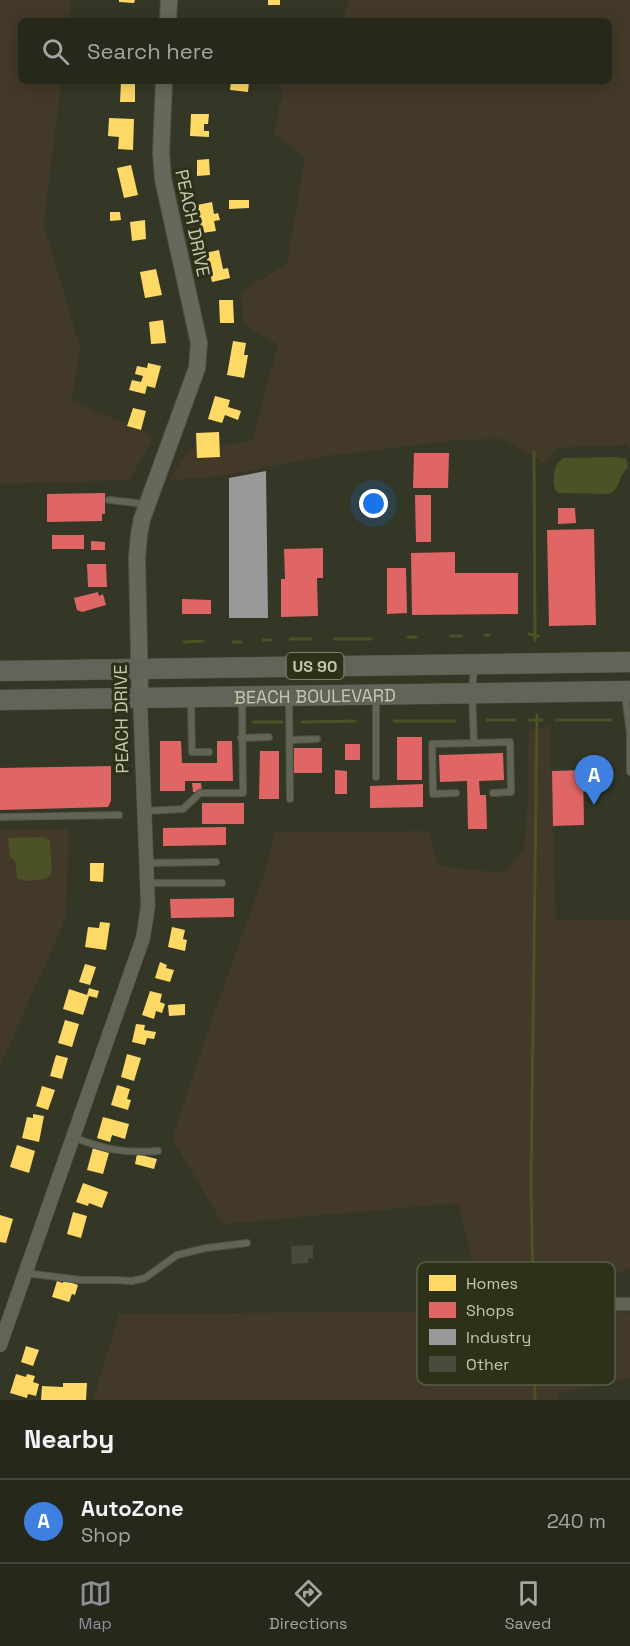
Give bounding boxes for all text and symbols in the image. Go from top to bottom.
search box [18,18,612,84]
icon: search [39,35,72,68]
text: Search here [87,37,214,65]
street label: PEACH DRIVE [170,167,216,279]
your location [359,489,388,518]
road number: US 90 [286,653,344,679]
street label: PEACH DRIVE [109,664,133,774]
street label: BEACH BOULEVARD [234,683,396,708]
pin: A [574,756,614,805]
legend [417,1262,615,1385]
text: Homes [466,1273,518,1294]
text: Shops [466,1300,514,1321]
text: Industry [466,1327,531,1348]
text: Other [466,1354,509,1375]
text: Nearby [24,1422,114,1456]
text: AutoZone [81,1494,184,1522]
text: A [37,1508,50,1534]
text: 240 m [547,1508,606,1534]
text: Shop [81,1522,131,1548]
tab: Map [79,1577,112,1634]
tab: Directions [269,1577,348,1634]
tab: Saved [505,1577,551,1634]

